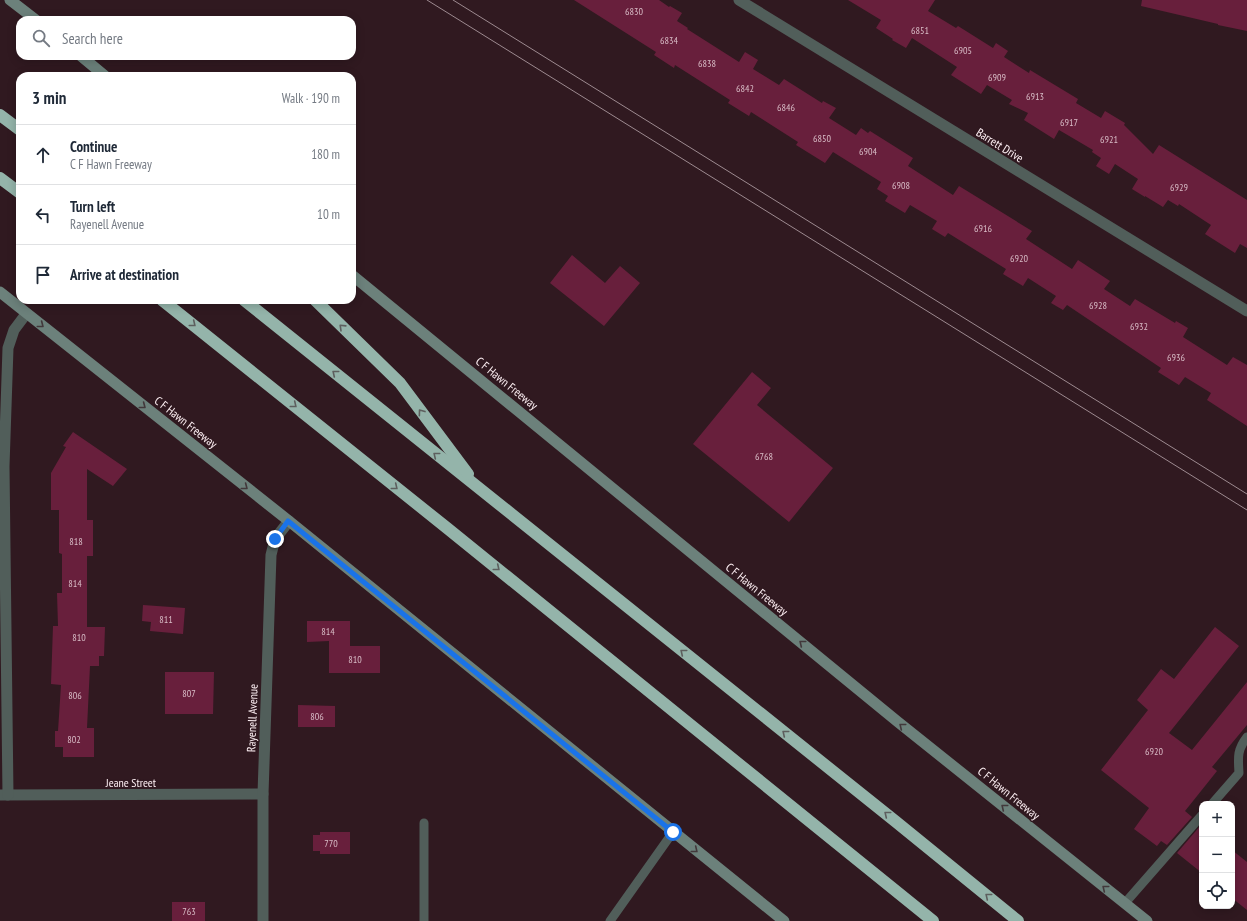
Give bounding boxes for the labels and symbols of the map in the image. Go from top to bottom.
house number: 6830 [625,5,644,18]
house number: 6851 [911,24,929,37]
house number: 6834 [660,34,679,47]
house number: 6905 [954,44,972,57]
house number: 6838 [698,57,716,70]
house number: 6909 [988,71,1006,84]
house number: 6842 [736,82,754,95]
house number: 6913 [1026,90,1044,103]
house number: 6846 [777,101,796,114]
house number: 6917 [1060,116,1078,129]
street label: Barrett Drive [974,125,1026,165]
house number: 6850 [813,132,832,145]
house number: 6921 [1100,133,1118,146]
house number: 6904 [859,145,878,158]
house number: 6908 [892,179,910,192]
house number: 6929 [1170,181,1188,194]
house number: 6916 [974,222,993,235]
house number: 6920 [1010,252,1029,265]
house number: 6928 [1089,299,1107,312]
one-way arrow [188,319,195,326]
house number: 6932 [1130,320,1148,333]
one-way arrow [37,321,44,328]
one-way arrow [339,324,347,332]
house number: 6936 [1167,351,1186,364]
street label: C F Hawn Freeway [473,353,541,413]
one-way arrow [332,371,340,378]
street label: C F Hawn Freeway [152,393,221,451]
one-way arrow [138,401,146,408]
one-way arrow [290,401,297,408]
one-way arrow [419,409,426,416]
house number: 6768 [755,450,773,463]
one-way arrow [434,452,441,459]
one-way arrow [240,482,247,489]
one-way arrow [391,482,398,489]
route end [266,530,284,548]
house number: 818 [69,535,83,548]
street label: C F Hawn Freeway [723,559,791,619]
one-way arrow [492,564,499,571]
house number: 814 [68,577,82,590]
house number: 811 [159,613,173,626]
house number: 814 [321,625,335,638]
house number: 810 [72,631,86,644]
one-way arrow [799,641,806,648]
one-way arrow [681,650,688,657]
house number: 810 [348,653,362,666]
street label: Rayenell Avenue [243,684,261,752]
house number: 807 [182,687,196,700]
house number: 806 [68,689,82,702]
house number: 806 [310,710,324,723]
one-way arrow [900,723,907,730]
one-way arrow [783,731,790,738]
house number: 802 [67,733,81,746]
house number: 6920 [1145,745,1164,758]
street label: C F Hawn Freeway [975,763,1043,823]
street label: Jeane Street [105,775,157,790]
one-way arrow [1001,804,1008,811]
one-way arrow [884,812,891,819]
route start [664,823,682,841]
house number: 770 [324,837,338,850]
one-way arrow [690,845,697,852]
one-way arrow [1103,886,1110,893]
one-way arrow [985,894,992,901]
house number: 763 [182,905,196,918]

